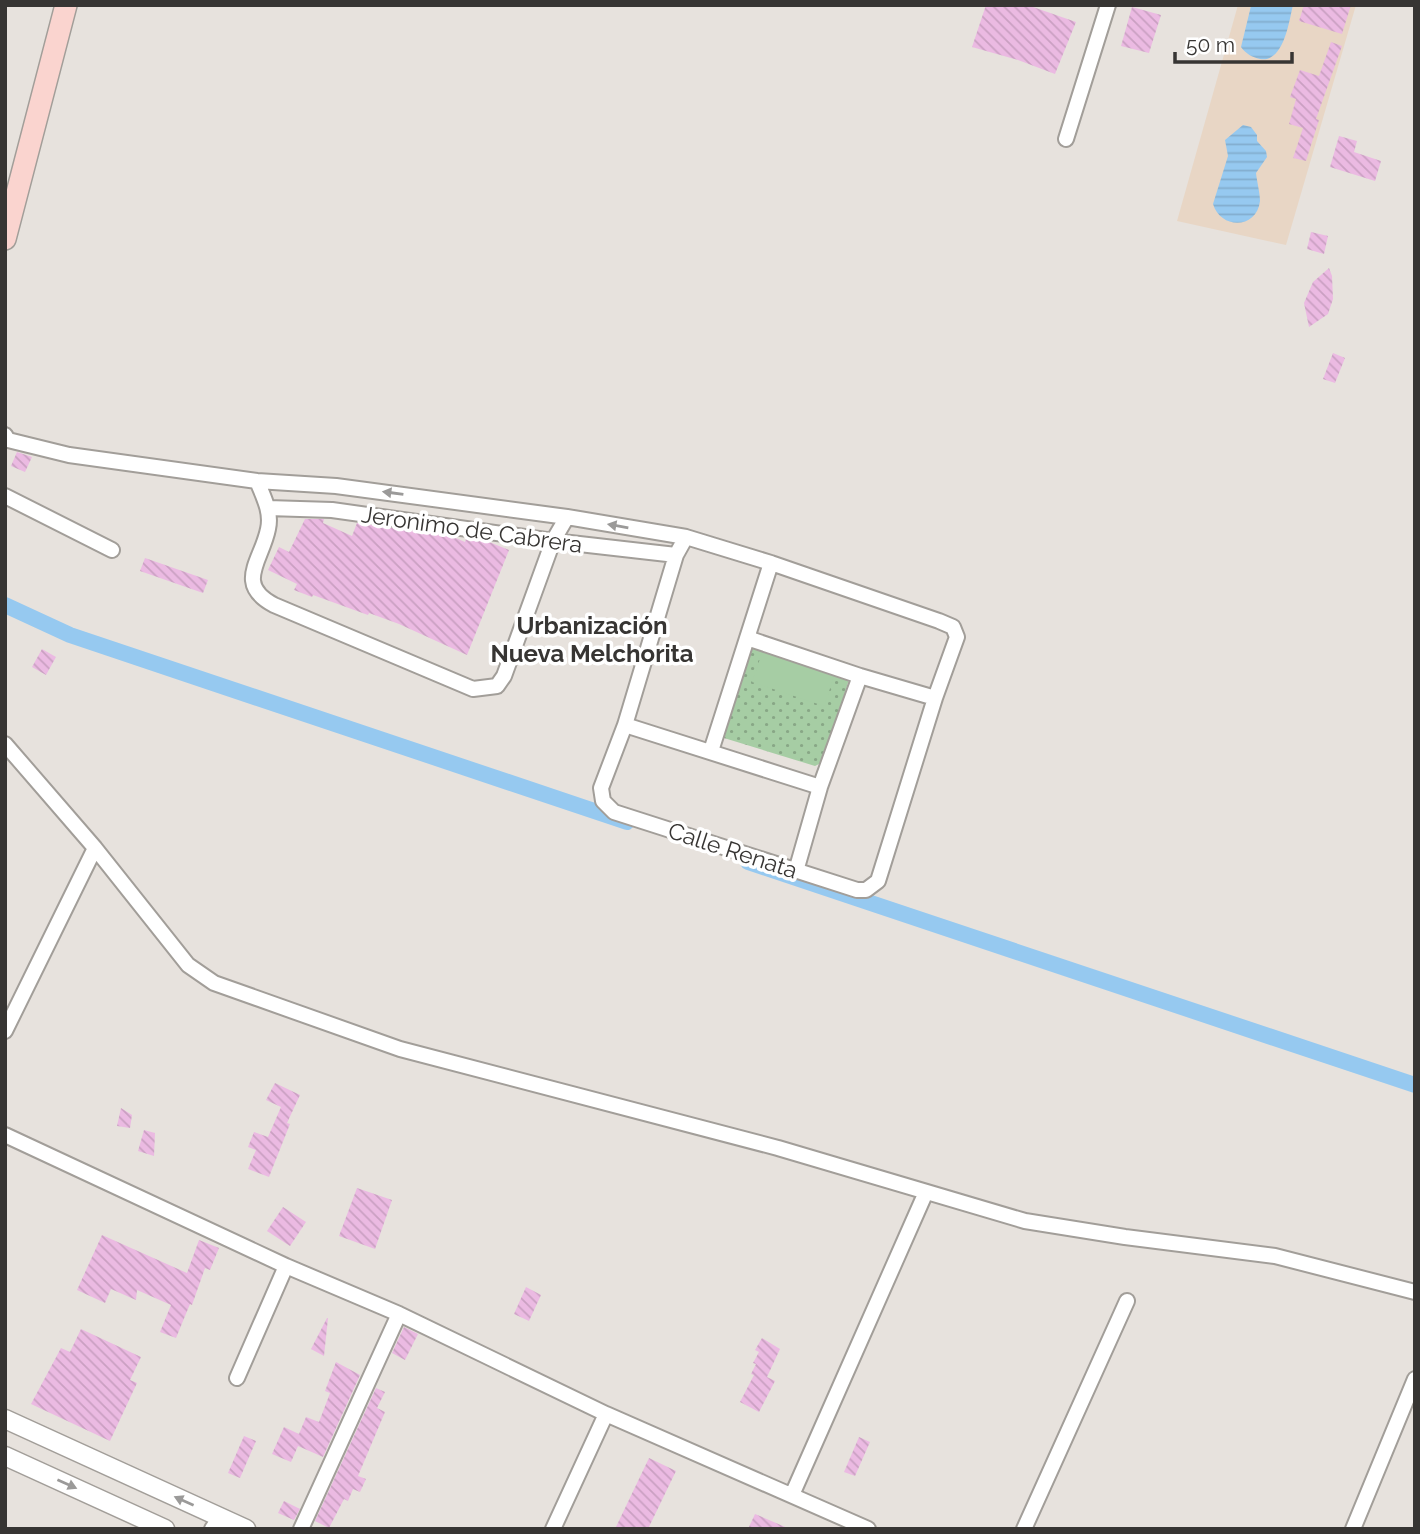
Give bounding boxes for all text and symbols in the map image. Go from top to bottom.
scale bar [1175,21,1292,65]
text: 50 m [1186,32,1235,57]
one-way arrow [382,488,404,499]
street label: Jeronimo de Cabrera [360,500,584,558]
one-way arrow [607,520,629,531]
district label: Urbanización Nueva Melchorita [490,611,694,668]
street label: Calle Renata [665,816,801,884]
one-way arrow [57,1479,78,1490]
one-way arrow [174,1495,194,1506]

